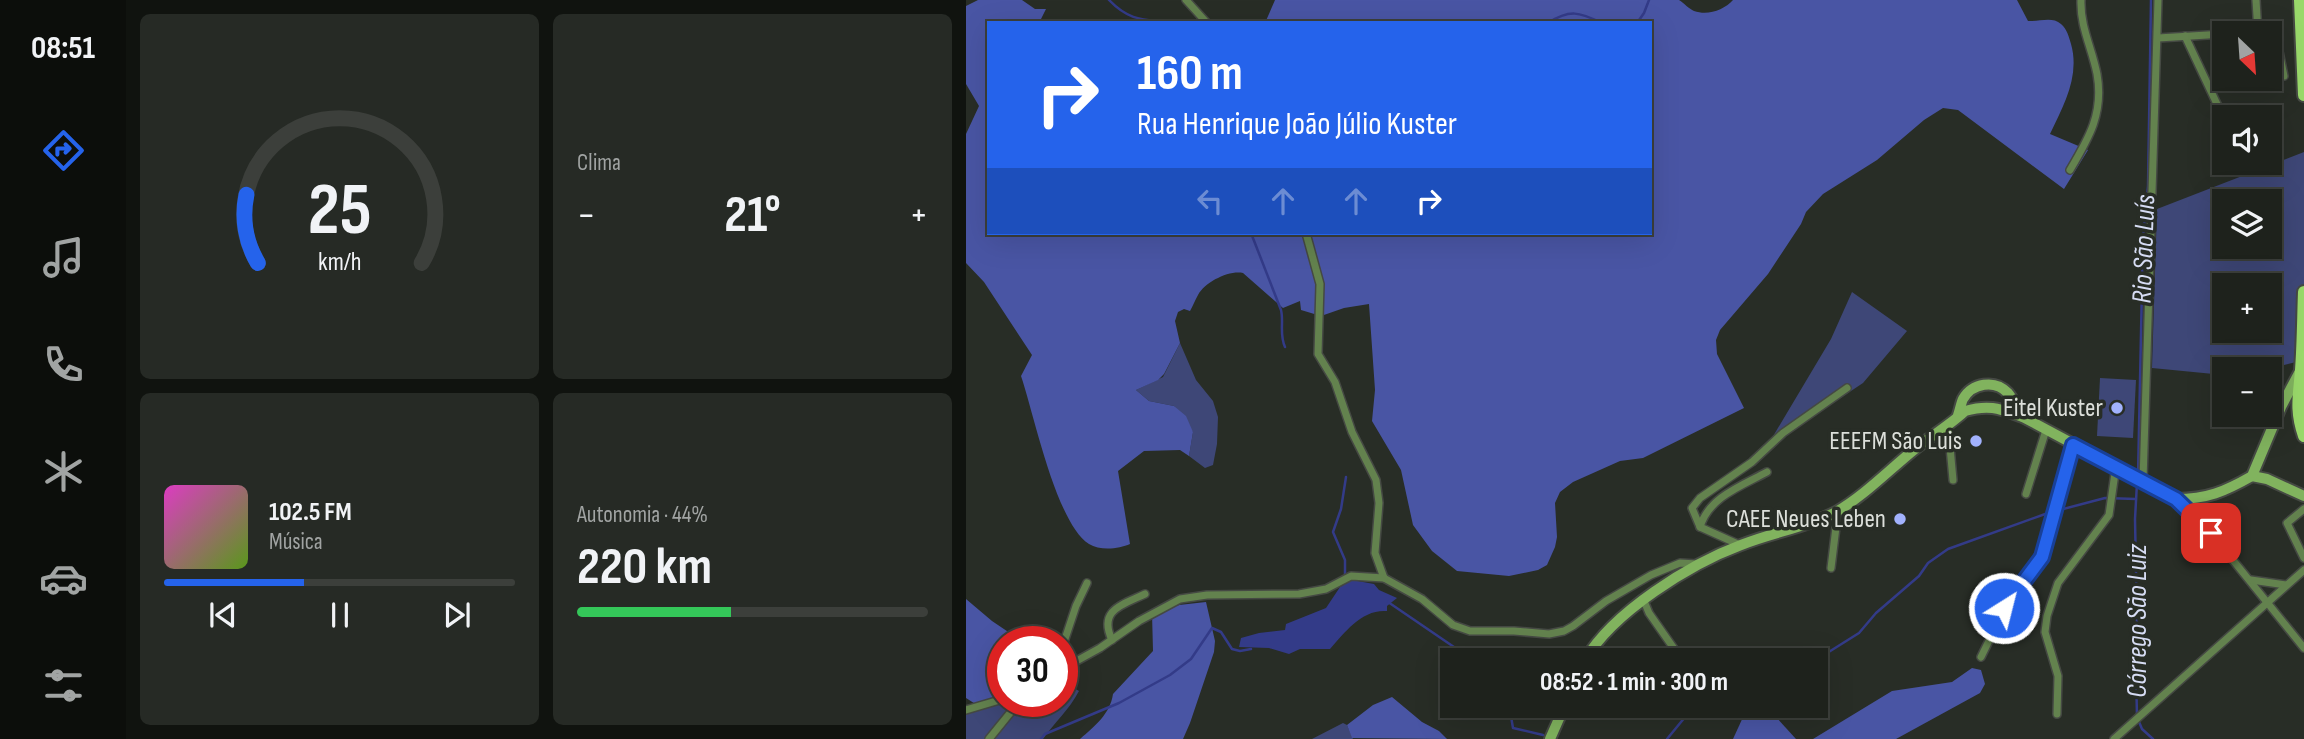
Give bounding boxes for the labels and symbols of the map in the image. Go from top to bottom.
north arrow [2212,21,2282,91]
water label: Rio São Luís [2126,194,2162,304]
place label: Eitel Kuster [2003,393,2104,424]
marker: Eitel Kuster [2109,400,2125,416]
place label: EEEFM São Luis [1829,426,1962,457]
marker: EEEFM São Luis [1968,433,1984,449]
pin [2181,503,2241,563]
place label: CAEE Neues Leben [1726,504,1886,535]
marker: CAEE Neues Leben [1892,511,1908,527]
water label: Córrego São Luiz [2121,543,2154,698]
position arrow [1967,571,2041,645]
speed limit sign: 30 [987,626,1078,717]

